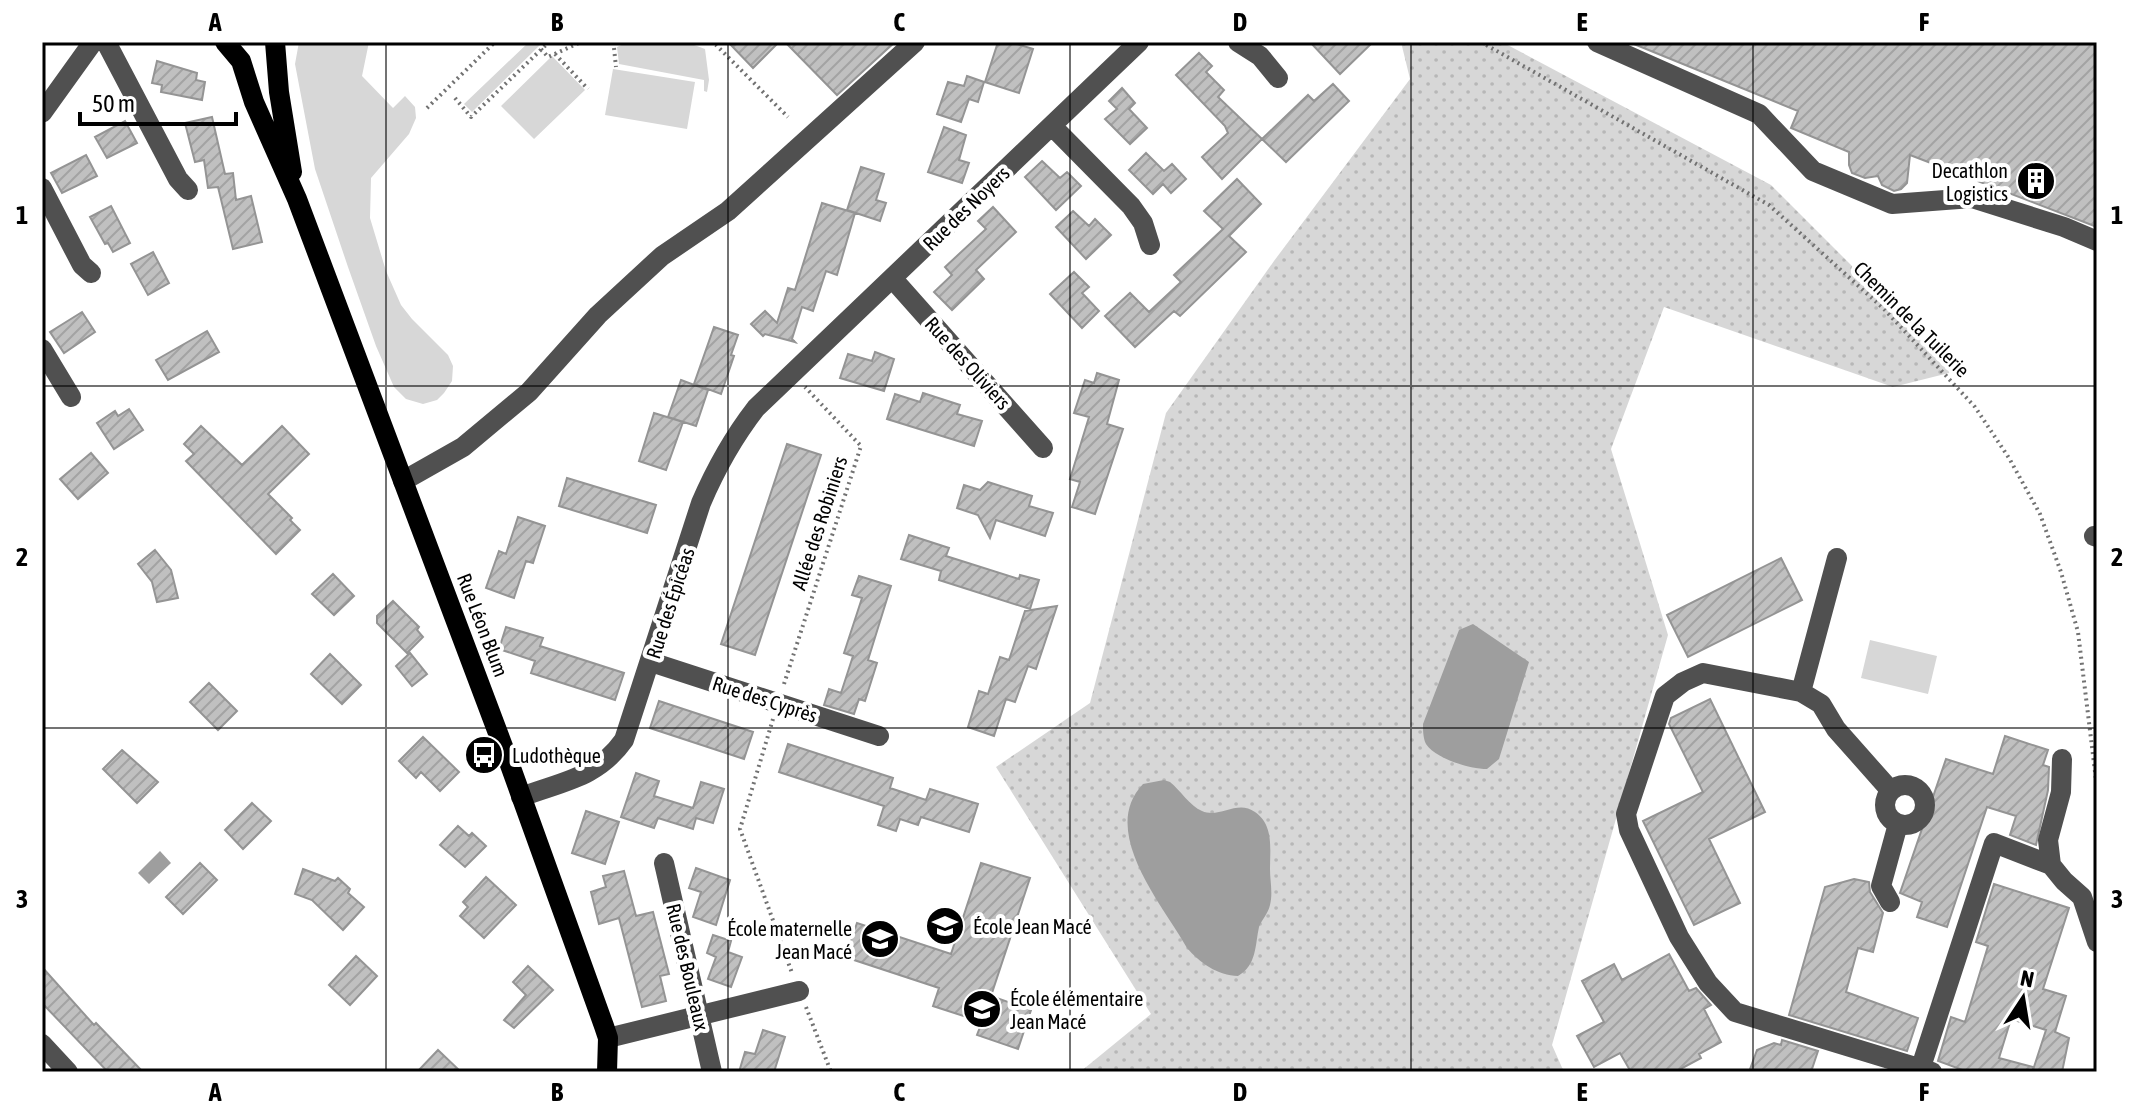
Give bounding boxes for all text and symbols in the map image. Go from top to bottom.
text: A [208,7,222,37]
text: B [551,7,564,37]
text: C [893,7,905,37]
text: D [1233,7,1247,37]
text: E [1576,7,1588,37]
text: F [1919,7,1930,37]
scale bar [80,76,236,126]
text: 50 m [92,90,135,117]
place label: Decathlon Logistics [1931,159,2008,205]
building icon: Decathlon Logistics [2015,160,2057,202]
street label: Rue des Noyers [918,161,1014,255]
text: 1 [16,200,28,230]
text: 1 [2111,200,2123,230]
street label: Chemin de la Tuilerie [1850,257,1974,381]
street label: Rue des Oliviers [921,312,1015,414]
street label: Allée des Robiniers [787,453,851,593]
text: 2 [16,542,28,572]
text: 2 [2111,542,2123,572]
street label: Rue des Épicéas [641,545,699,661]
street label: Rue Léon Blum [453,570,513,680]
street label: Rue des Cyprès [710,671,820,727]
bus stop icon: Ludothèque [463,734,505,776]
place label: Ludothèque [512,744,601,767]
text: 3 [16,884,28,914]
text: 3 [2111,884,2123,914]
street label: Rue des Bouleaux [662,901,714,1033]
school or university icon: École Jean Macé [924,905,966,947]
place label: École Jean Macé [973,915,1092,938]
place label: École maternelle Jean Macé [727,917,852,963]
school or university icon: École maternelle Jean Macé [859,918,901,960]
north arrow [1983,958,2063,1038]
text: N [2018,964,2036,993]
place label: École élémentaire Jean Macé [1010,987,1143,1033]
school or university icon: École élémentaire Jean Macé [961,988,1003,1030]
text: A [208,1077,222,1107]
text: B [551,1077,564,1107]
text: C [893,1077,905,1107]
text: D [1233,1077,1247,1107]
text: E [1576,1077,1588,1107]
text: F [1919,1077,1930,1107]

